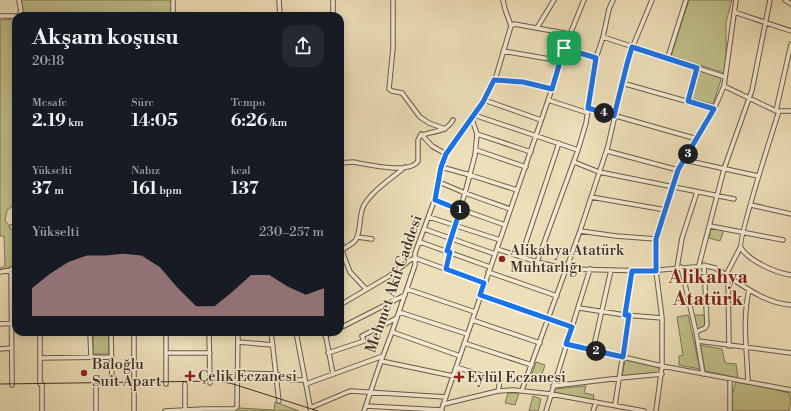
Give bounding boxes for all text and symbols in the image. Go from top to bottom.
text: Akşam koşusu [32,24,179,51]
button: share [282,25,324,67]
pin [547,31,581,65]
icon: arrive [553,37,575,59]
text: 20:18 [32,53,64,69]
text: Mesafe [32,96,67,110]
text: Süre [131,96,154,110]
text: Tempo [231,96,265,110]
pin: 4 [594,103,614,123]
text: 4 [600,106,608,120]
text: 2.19 [32,110,66,132]
text: 14:05 [131,110,178,132]
text: 6:26 [231,110,267,132]
text: km [66,116,84,130]
text: /km [267,116,287,130]
pin: 3 [678,144,698,164]
text: 3 [685,147,691,161]
text: Yükselti [32,164,72,178]
text: Nabız [131,164,160,178]
text: kcal [231,164,251,178]
text: 37 [32,178,52,200]
text: 161 [131,178,157,200]
text: 137 [231,178,259,200]
text: m [52,184,64,198]
text: bpm [157,184,182,198]
pin: 1 [450,200,470,220]
text: 1 [457,203,463,217]
street label: Mehmet Akif Caddesi [361,213,427,355]
text: Yükselti [32,224,79,240]
text: 230–257 m [259,224,324,240]
place label: Alikahya Atatürk Muhtarlığı [509,241,625,277]
marker: Alikahya Atatürk Muhtarlığı [497,254,507,264]
district label: Alikahya Atatürk [667,265,749,311]
pin: 2 [586,341,606,361]
text: 2 [593,344,599,358]
place label: Baloğlu Suit Apart [91,355,162,391]
place label: Çelik Eczanesi [198,367,297,386]
marker: Baloğlu Suit Apart [79,368,89,378]
place label: Eylül Eczanesi [467,368,566,387]
marker: Çelik Eczanesi [185,371,195,381]
marker: Eylül Eczanesi [454,372,464,382]

